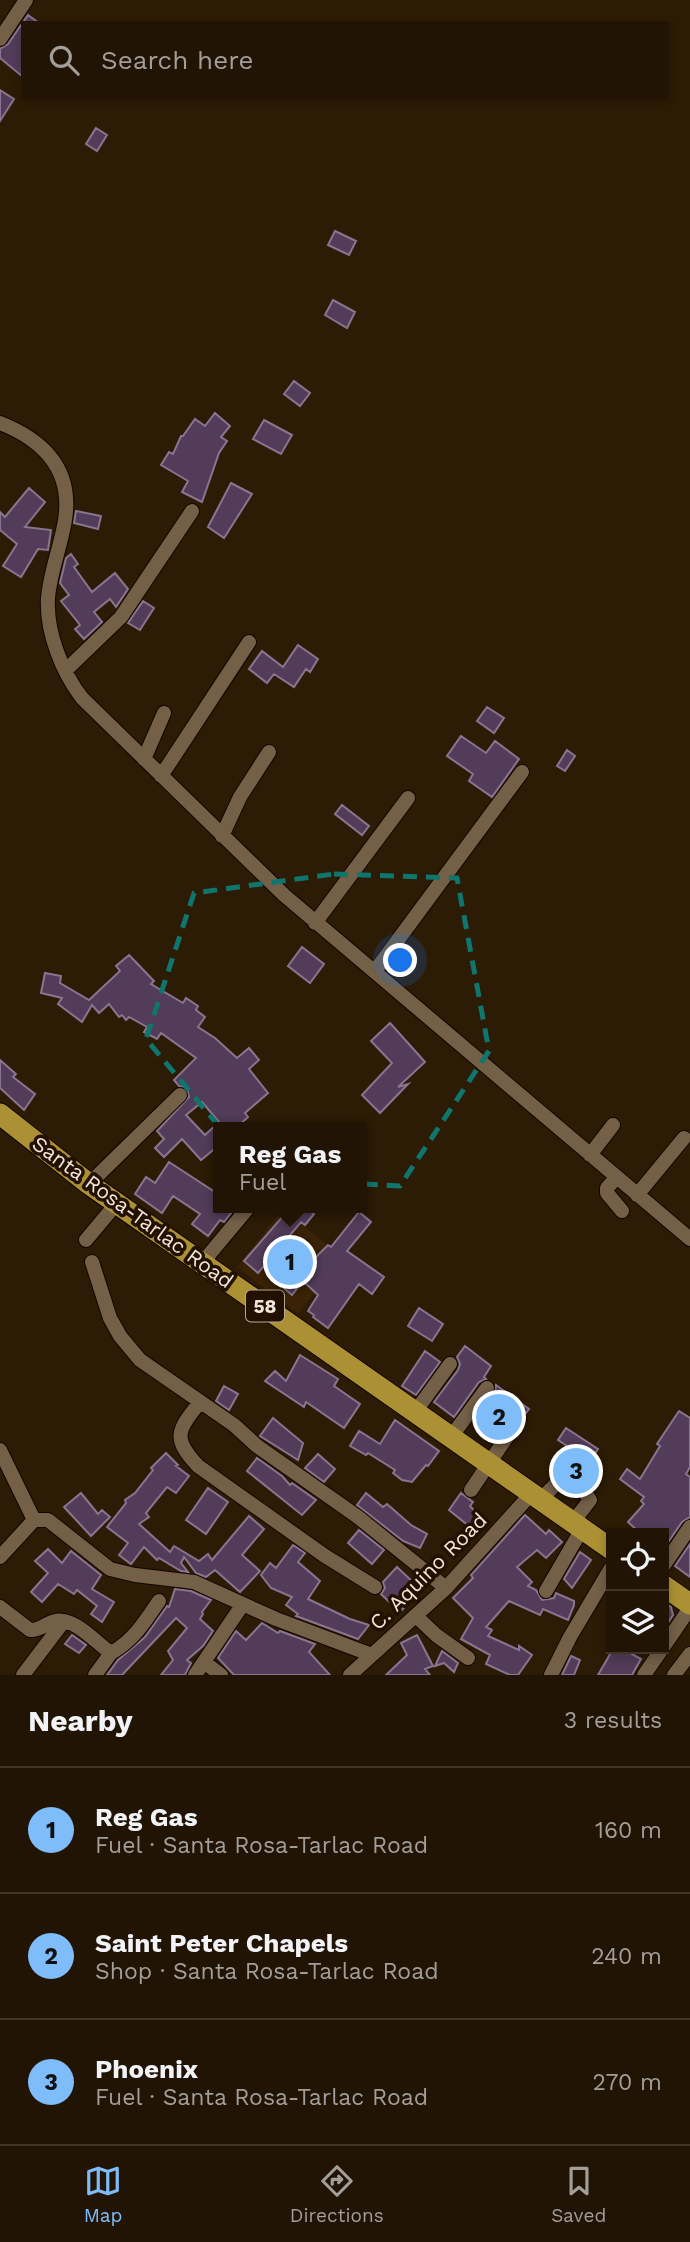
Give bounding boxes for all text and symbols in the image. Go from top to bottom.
search box [21,21,669,98]
icon: search [45,41,83,79]
text: Search here [101,45,253,75]
your location [383,943,417,977]
popup [213,1122,367,1213]
street label: Santa Rosa-Tarlac Road [28,1131,238,1293]
text: Reg Gas [239,1139,341,1169]
text: Fuel [239,1169,286,1196]
pin: 1 [267,1236,313,1288]
road number: 58 [246,1290,284,1322]
pin: 2 [476,1391,522,1443]
pin: 3 [553,1445,599,1497]
street label: C. Aquino Road [364,1507,492,1635]
map controls [606,1528,669,1654]
button: locate [606,1528,669,1591]
button: layers [606,1591,669,1654]
text: Nearby [28,1703,133,1738]
text: 3 results [564,1707,662,1734]
text: Reg Gas [95,1802,198,1832]
text: 1 [46,1817,56,1844]
text: 160 m [595,1817,662,1844]
text: Fuel · Santa Rosa-Tarlac Road [95,1832,428,1859]
text: Saint Peter Chapels [95,1928,348,1958]
text: 2 [44,1943,58,1970]
text: 240 m [591,1943,662,1970]
text: Shop · Santa Rosa-Tarlac Road [95,1958,439,1985]
text: Phoenix [95,2054,198,2084]
text: 3 [44,2069,58,2096]
text: 270 m [593,2069,662,2096]
text: Fuel · Santa Rosa-Tarlac Road [95,2084,428,2111]
tab: Map [84,2162,122,2227]
tab: Directions [290,2162,384,2227]
tab: Saved [551,2162,606,2227]

